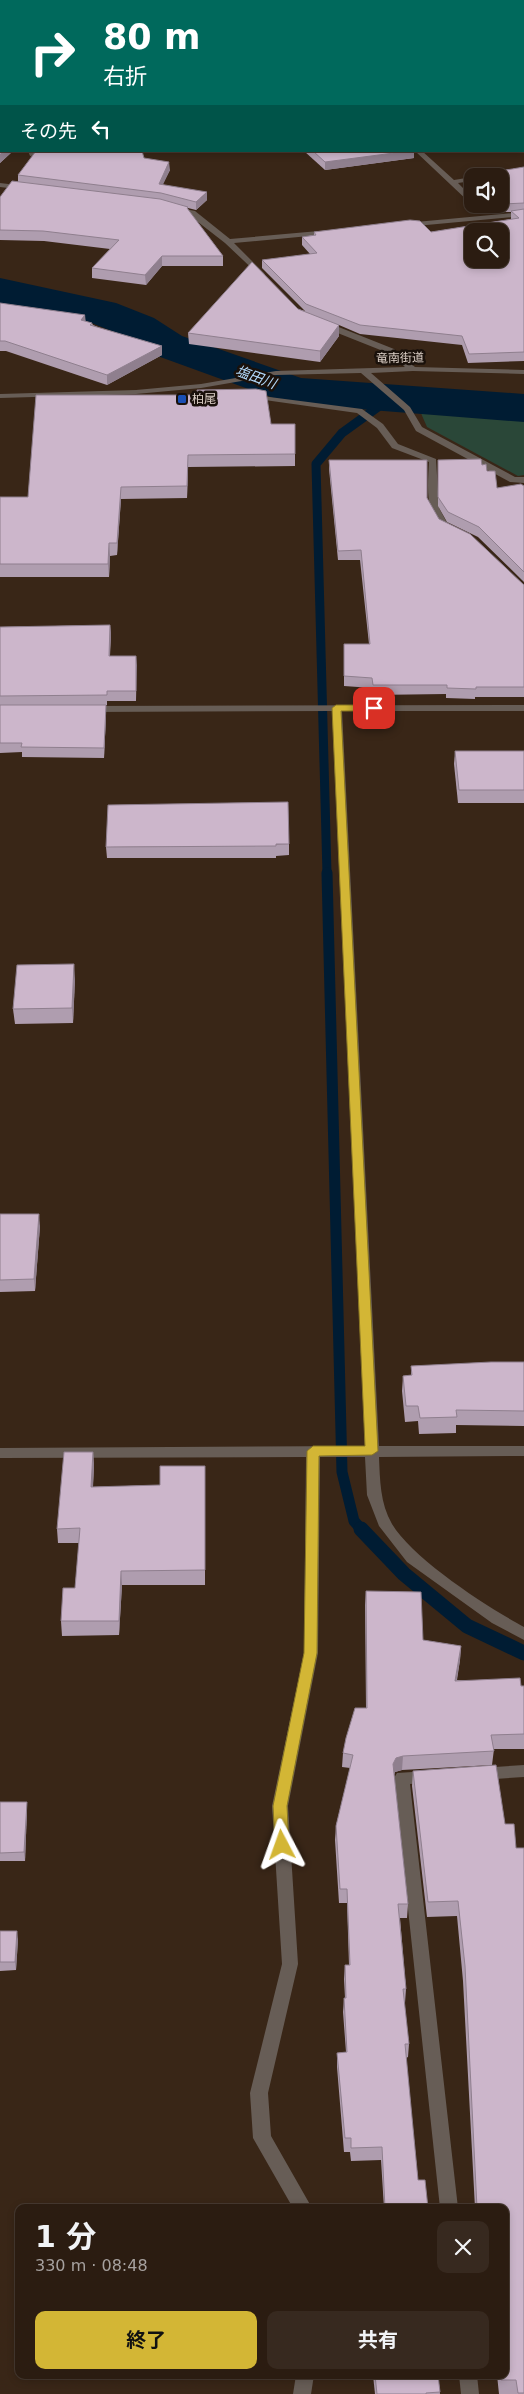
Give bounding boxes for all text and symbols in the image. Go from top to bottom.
text: 80 m [103,17,200,57]
icon: right [20,20,85,85]
text: 右折 [103,64,147,89]
icon: left [87,115,115,143]
text: その先 [20,120,77,142]
map controls [464,168,509,268]
button: sound [464,168,509,213]
button: search [464,223,509,268]
street label: 竜南街道 [376,351,424,365]
water label: 塩田川 [234,362,280,392]
place label: 柏尾 [192,392,216,406]
marker: 柏尾 [176,393,188,405]
pin [353,687,395,729]
icon: arrive [360,694,388,722]
position arrow [255,1818,307,1870]
text: 1 分 [35,2219,96,2254]
button: close [437,2221,489,2273]
text: 330 m · 08:48 [35,2256,148,2275]
button: 終了 [35,2311,257,2369]
button: 共有 [267,2311,489,2369]

